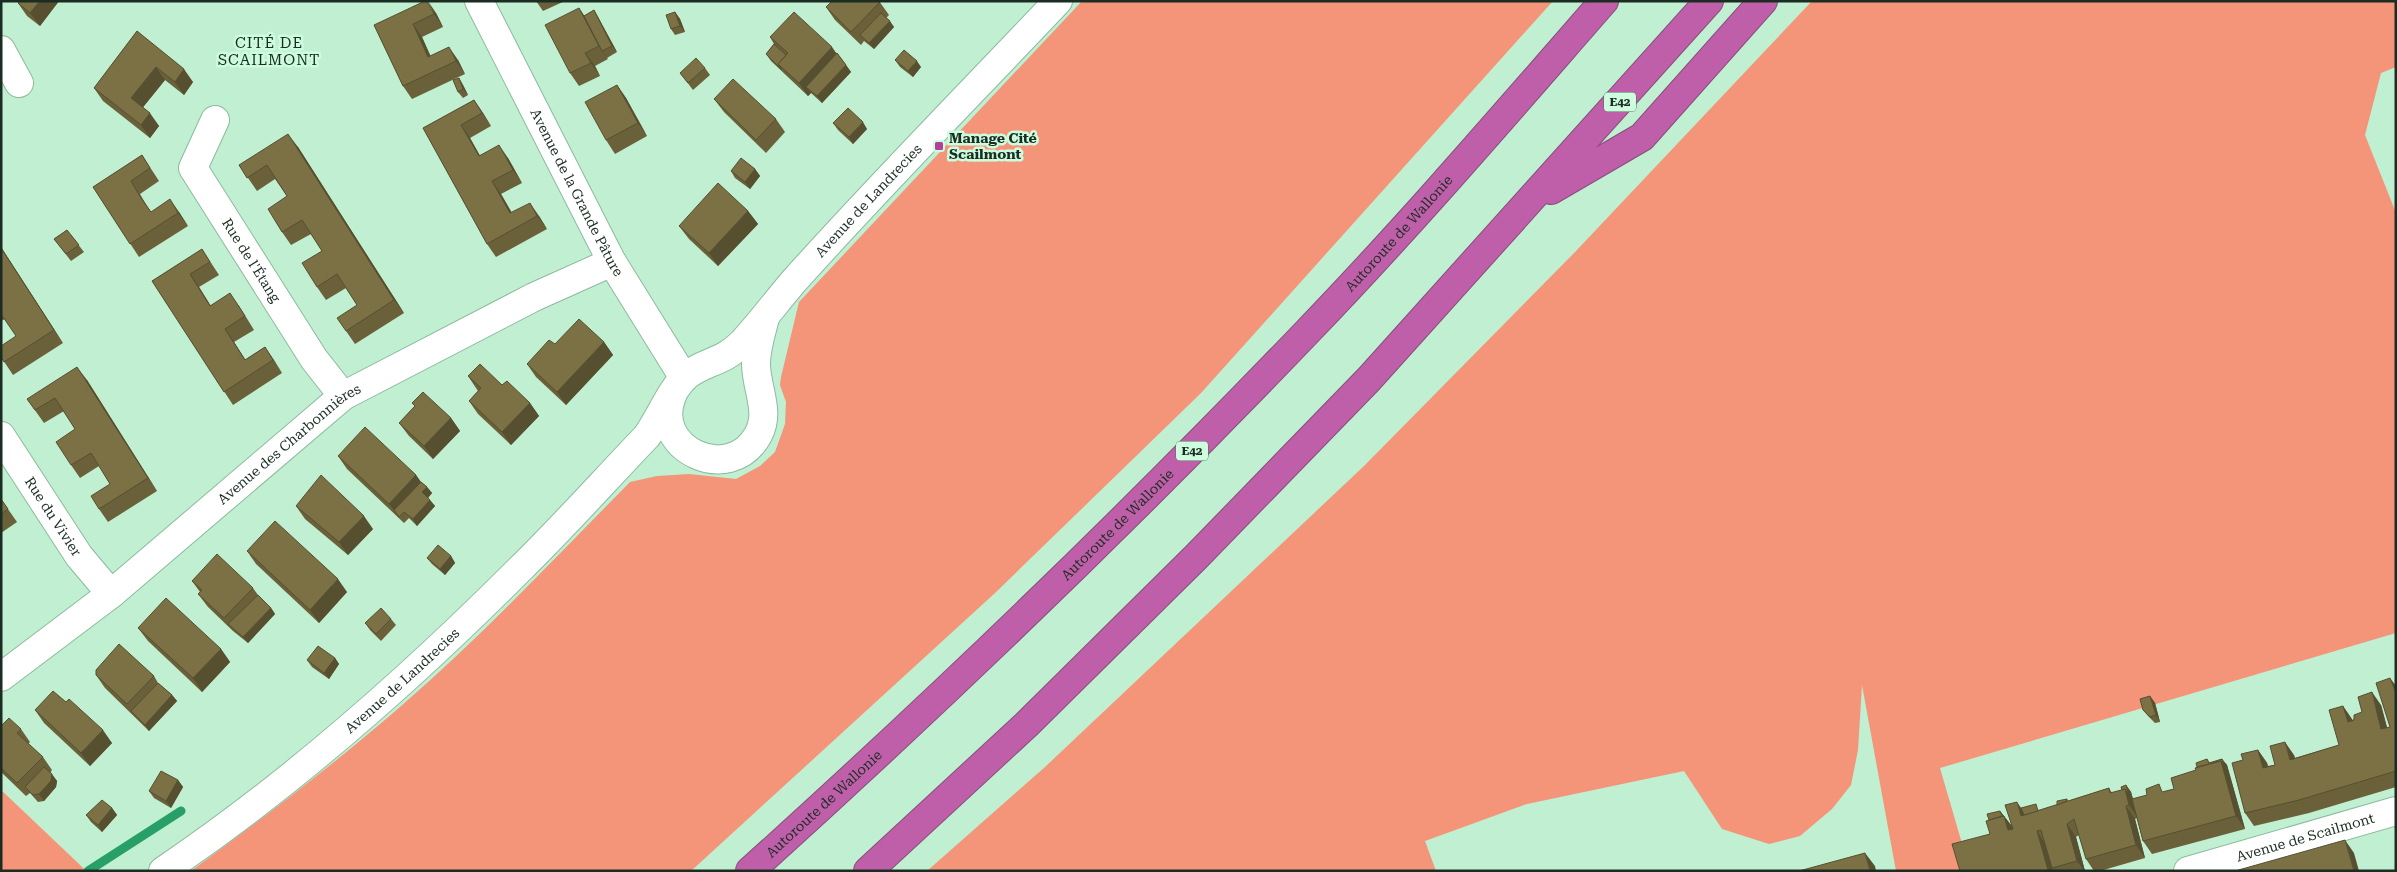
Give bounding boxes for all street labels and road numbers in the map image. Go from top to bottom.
road number: E42 [1604,92,1636,111]
street label: Avenue de la Grande Pâture [527,106,627,279]
street label: Avenue de Landrecies [812,141,925,260]
street label: Autoroute de Wallonie [1342,172,1456,295]
street label: Rue de l'Étang [219,215,284,305]
street label: Avenue des Charbonnières [214,380,364,507]
road number: E42 [1176,442,1208,461]
street label: Autoroute de Wallonie [1058,465,1177,583]
street label: Rue du Vivier [22,474,85,559]
street label: Avenue de Landrecies [342,625,463,736]
street label: Autoroute de Wallonie [763,746,885,861]
street label: Avenue de Scailmont [2234,810,2376,865]

